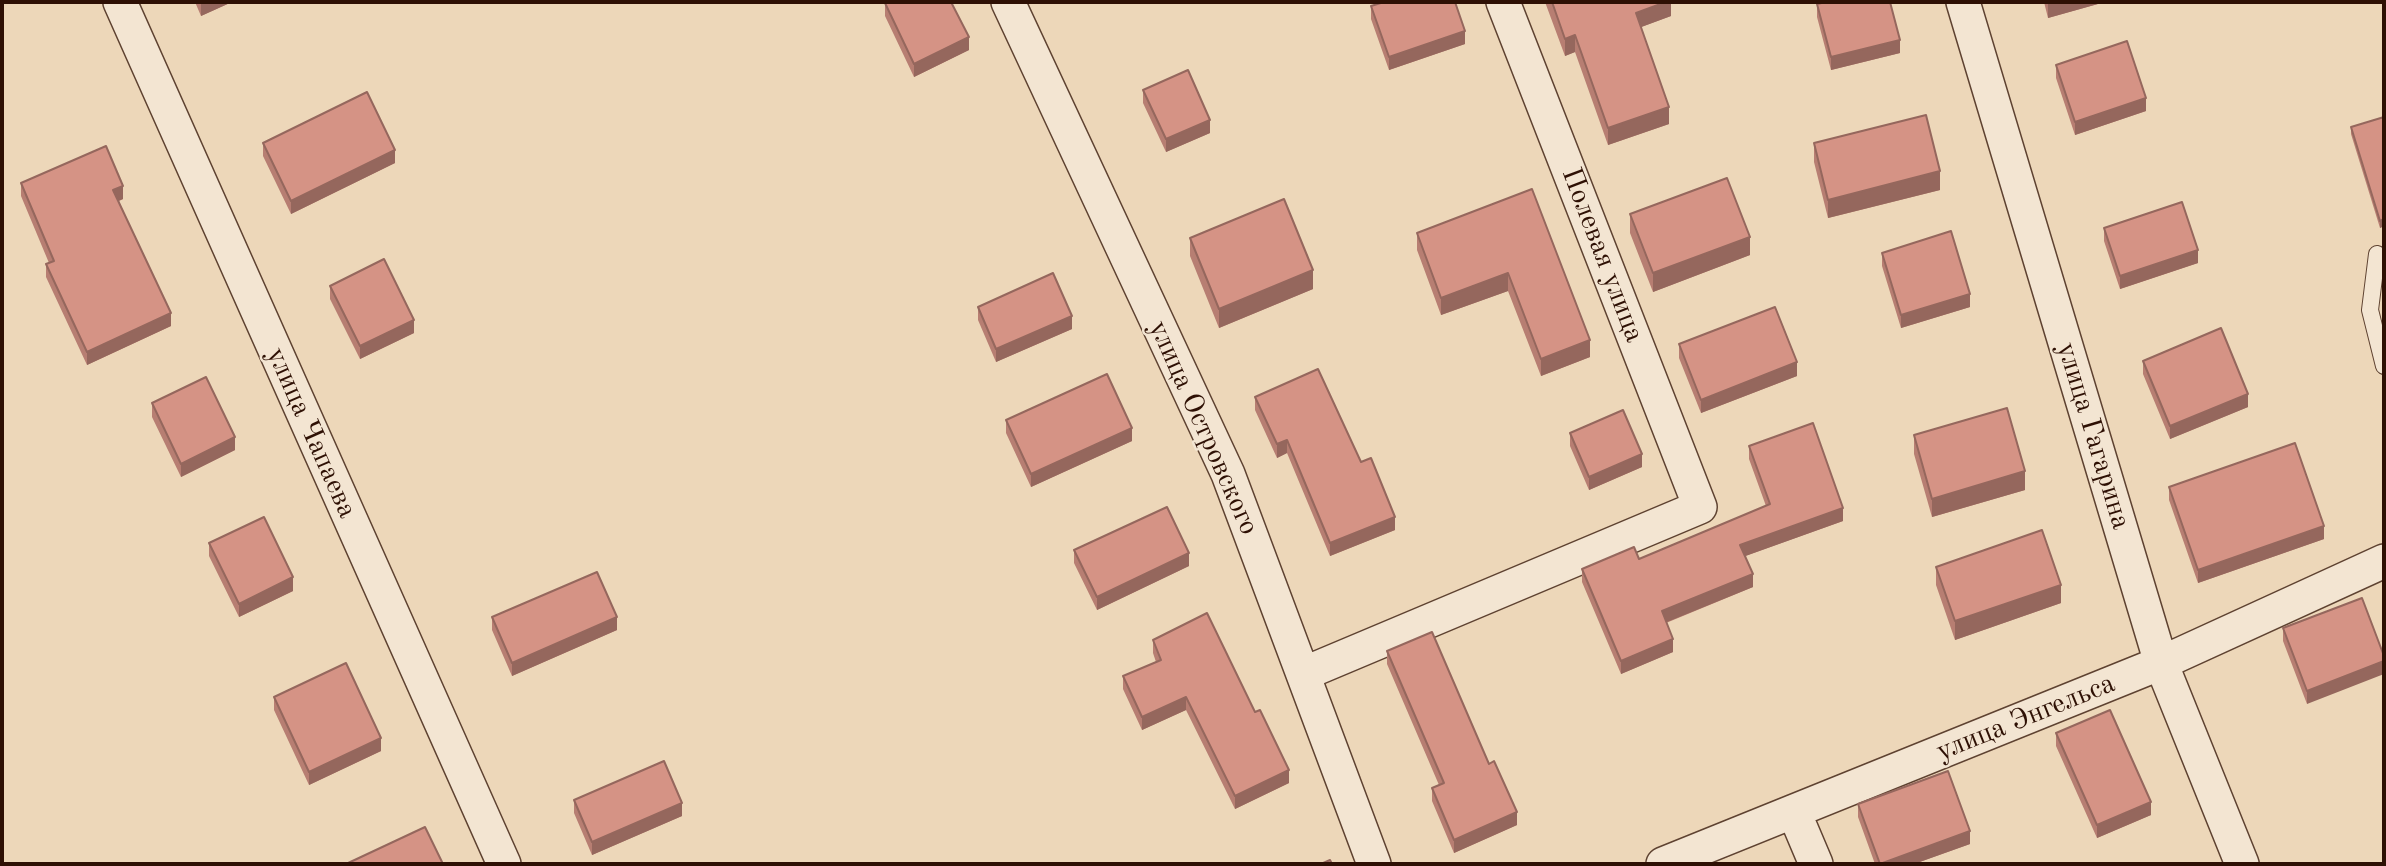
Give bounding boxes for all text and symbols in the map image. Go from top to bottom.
street label: Полевая улица [1553,163,1651,347]
street label: улица Островского [1141,316,1265,540]
street label: улица Гагарина [2049,338,2137,534]
street label: улица Чапаева [258,343,364,523]
street label: улица Энгельса [1932,667,2120,769]

